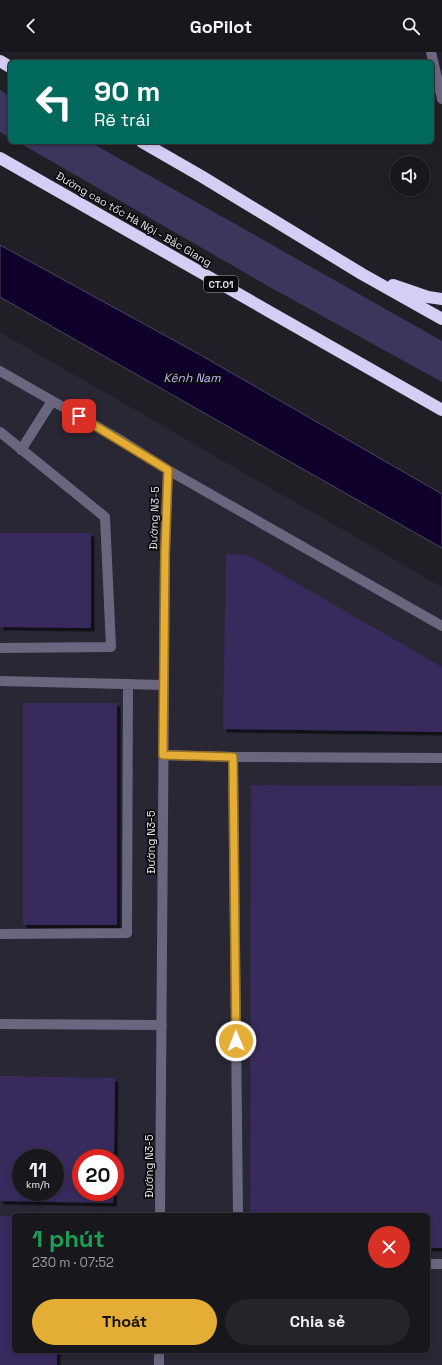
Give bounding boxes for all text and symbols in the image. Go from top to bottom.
icon: back [20,15,42,37]
text: GoPilot [190,15,252,38]
icon: search [400,15,422,37]
text: 90 m [94,73,160,109]
icon: left [28,76,80,128]
text: Rẽ trái [94,108,150,131]
map controls [390,156,430,196]
button: sound [390,156,430,196]
street label: Đường cao tốc Hà Nội - Bắc Giang [54,169,214,269]
road number: CT.01 [204,276,238,292]
water label: Kênh Nam [163,370,221,386]
pin [62,399,96,433]
icon: arrive [68,405,90,427]
street label: Đường N3-5 [146,486,162,550]
street label: Đường N3-5 [144,810,158,874]
position arrow [215,1020,257,1062]
street label: Đường N3-5 [142,1134,156,1198]
speed limit sign: 20 [72,1149,124,1201]
text: 11 [29,1157,47,1183]
text: km/h [26,1178,50,1191]
text: 1 phút [32,1223,105,1254]
button: close [368,1226,410,1268]
text: 230 m · 07:52 [32,1254,114,1271]
button: Thoát [32,1299,217,1345]
button: Chia sẻ [225,1299,410,1345]

